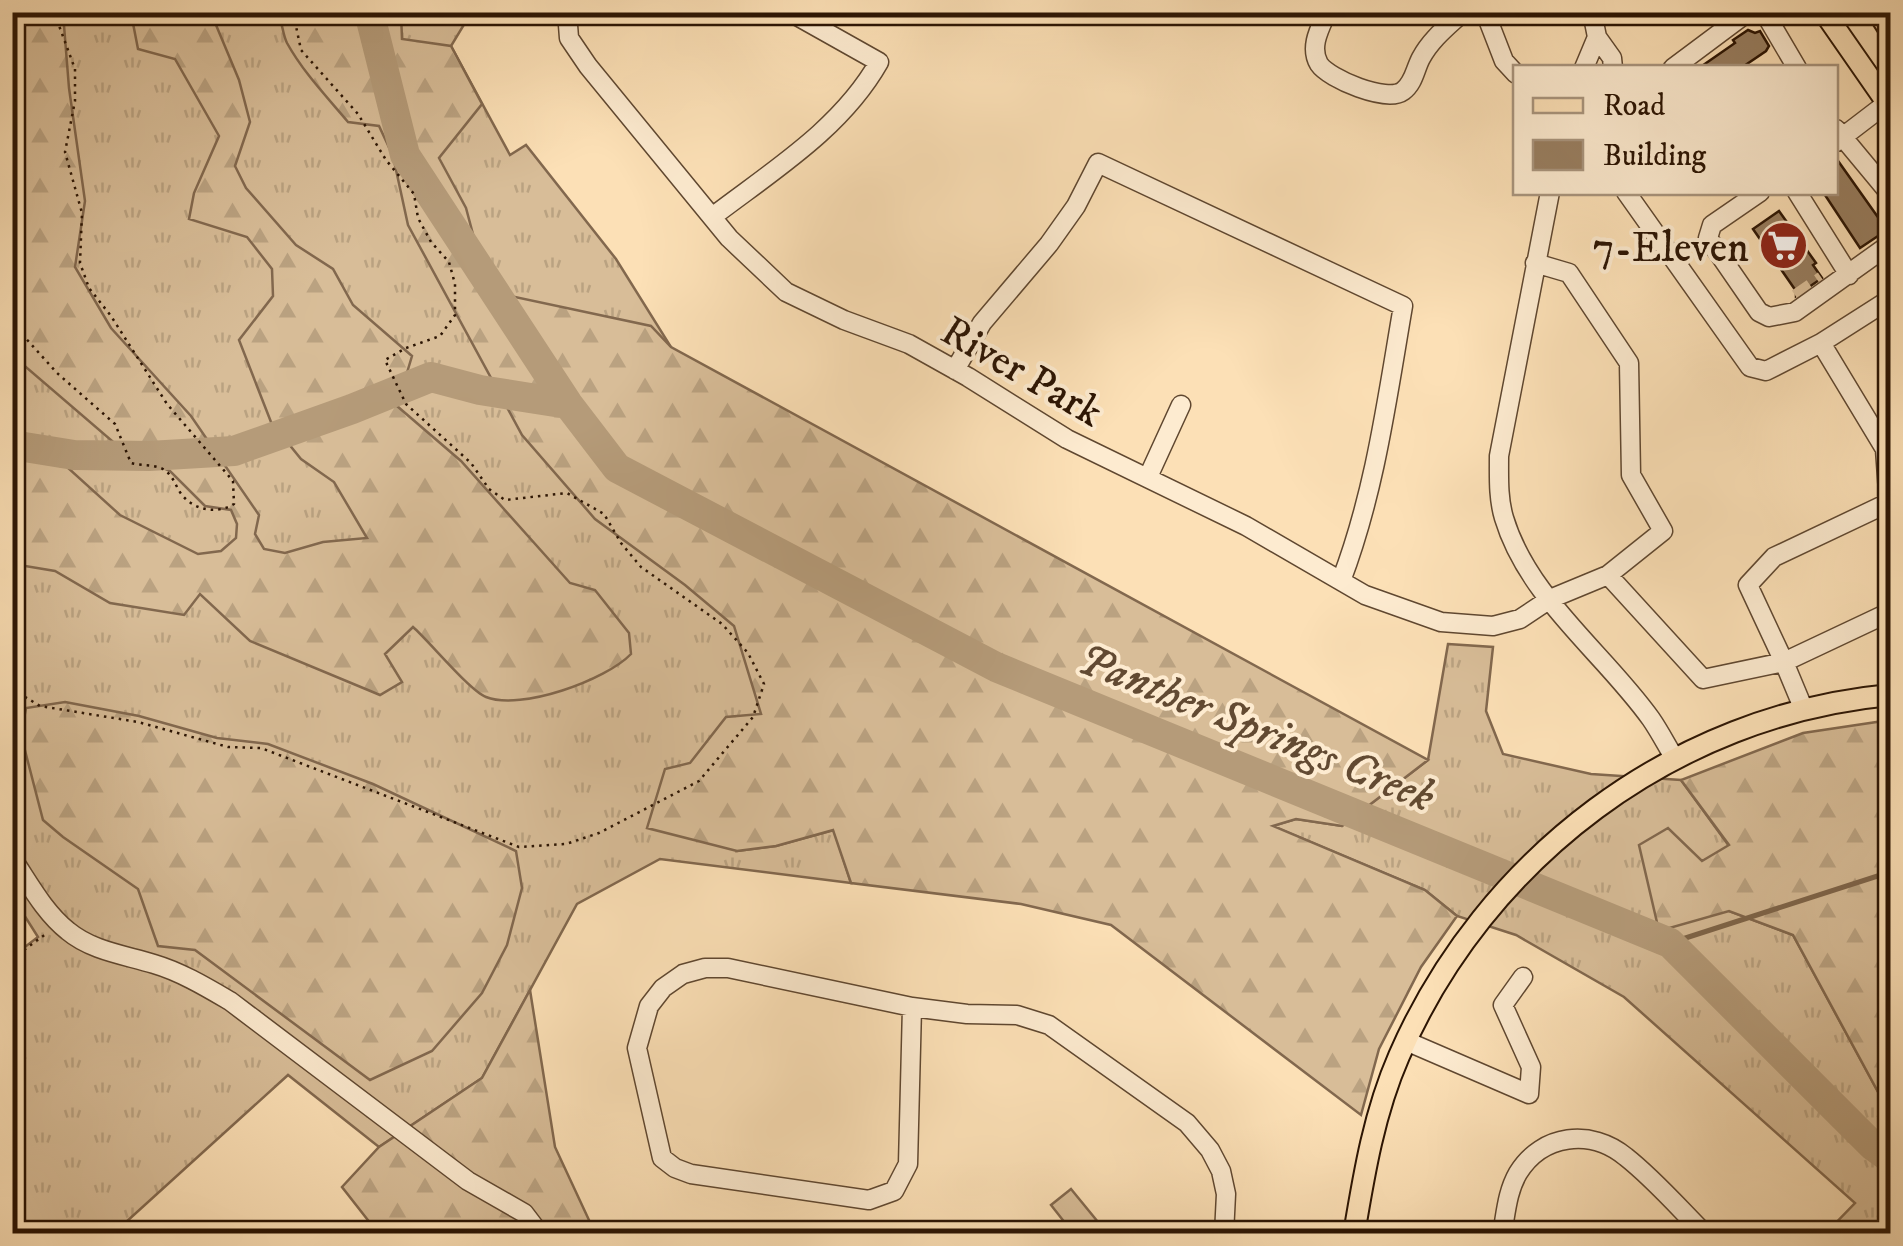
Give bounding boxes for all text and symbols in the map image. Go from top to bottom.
legend [1513,65,1838,195]
text: Road [1603,88,1665,125]
text: Building [1603,138,1707,175]
supermarket icon: 7-Eleven [1758,220,1810,272]
place label: 7-Eleven [1593,223,1749,275]
street label: River Park [932,306,1112,440]
water label: Panther Springs Creek [1069,632,1442,826]

